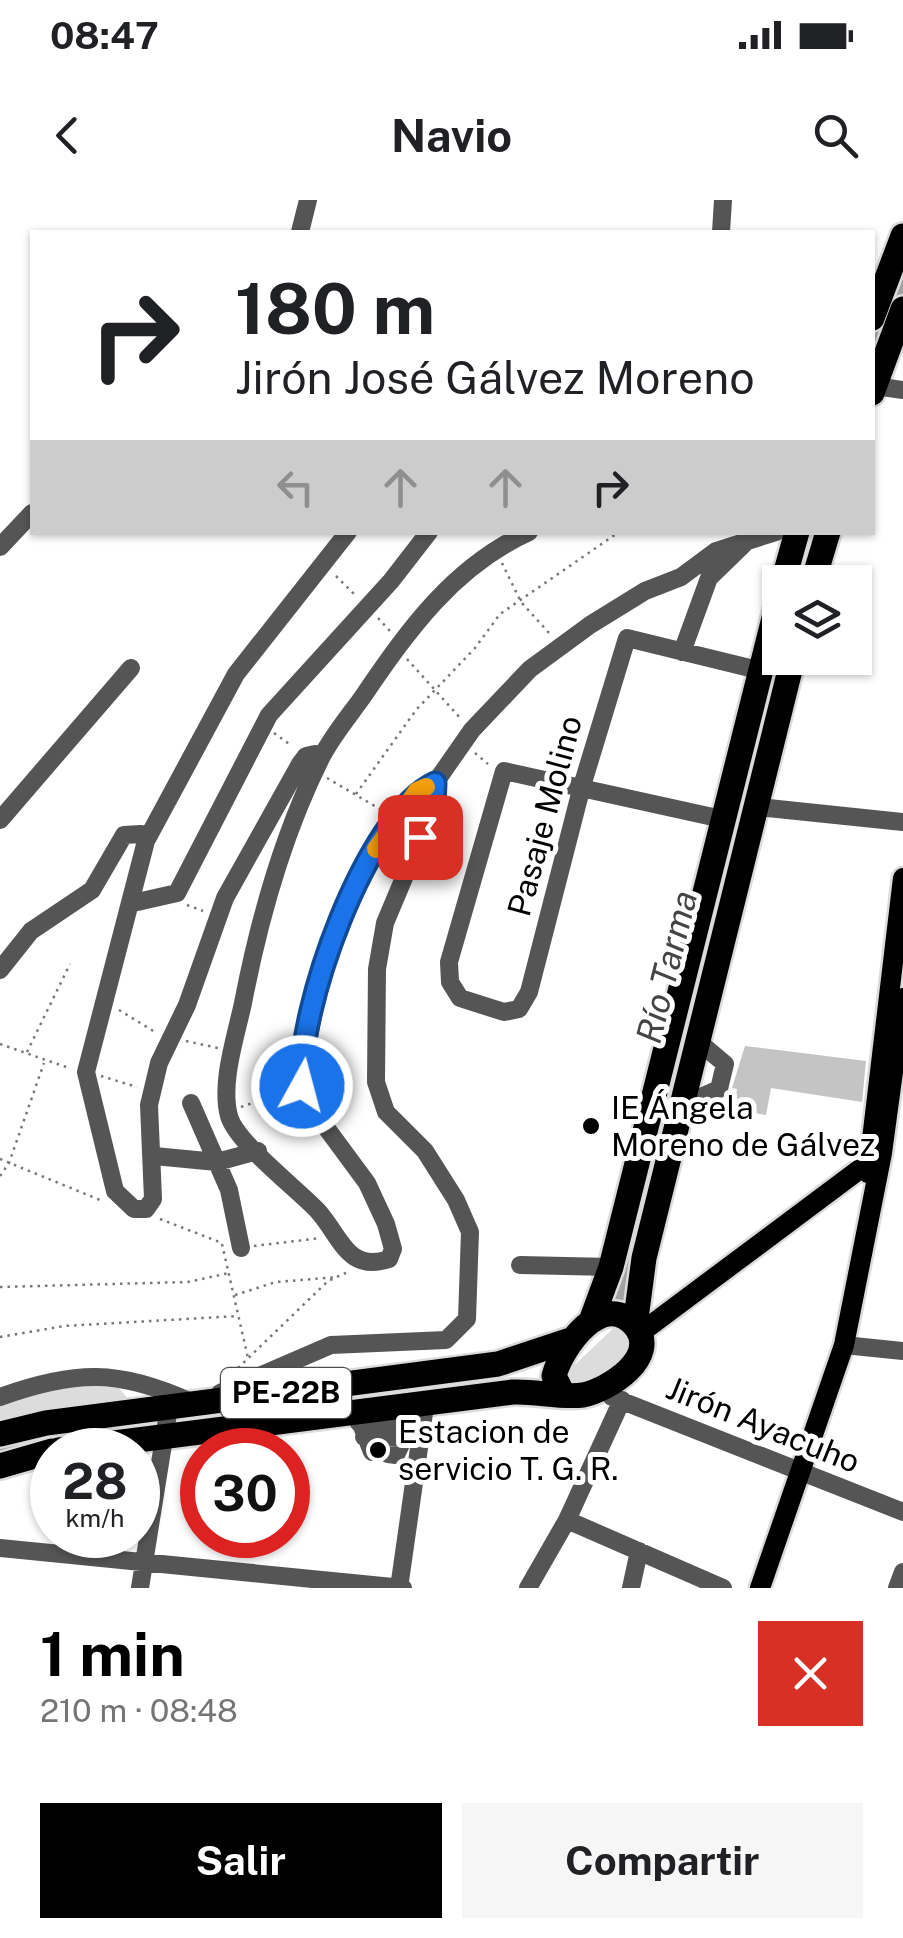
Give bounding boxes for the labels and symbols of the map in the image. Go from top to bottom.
street label: Pasaje Molino [500,712,589,920]
pin [378,795,463,880]
water label: Río Tarma [628,886,705,1047]
position arrow [250,1034,354,1138]
place label: IE Ángela Moreno de Gálvez [611,1089,875,1163]
marker: IE Ángela Moreno de Gálvez [580,1115,602,1137]
road number: PE-22B [221,1368,351,1418]
street label: Jirón Ayacuho [661,1369,865,1480]
place label: Estacion de servicio T. G. R. [398,1413,618,1487]
speed limit sign: 30 [180,1428,310,1558]
marker: Estacion de servicio T. G. R. [367,1439,389,1461]

